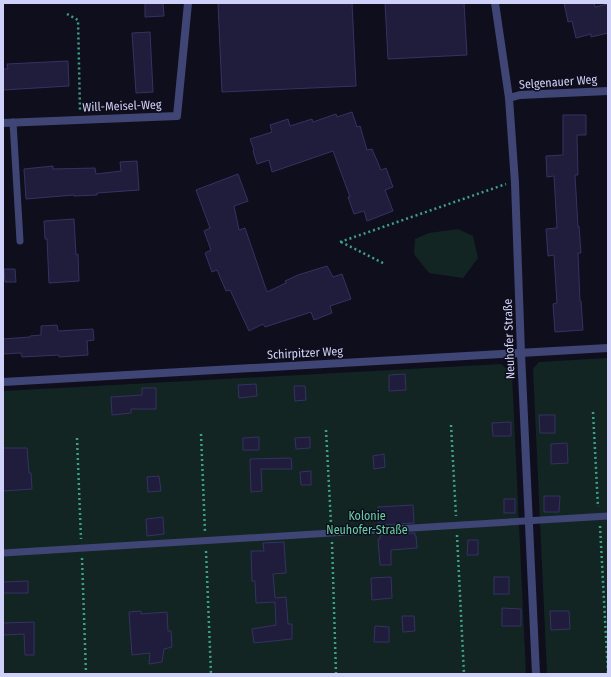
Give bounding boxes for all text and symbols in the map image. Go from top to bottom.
street label: Selgenauer Weg [518,72,598,92]
street label: Will-Meisel-Weg [82,98,162,114]
street label: Neuhofer Straße [501,298,517,379]
street label: Schirpitzer Weg [267,344,344,362]
park label: Kolonie Neuhofer-Straße [326,509,408,537]

